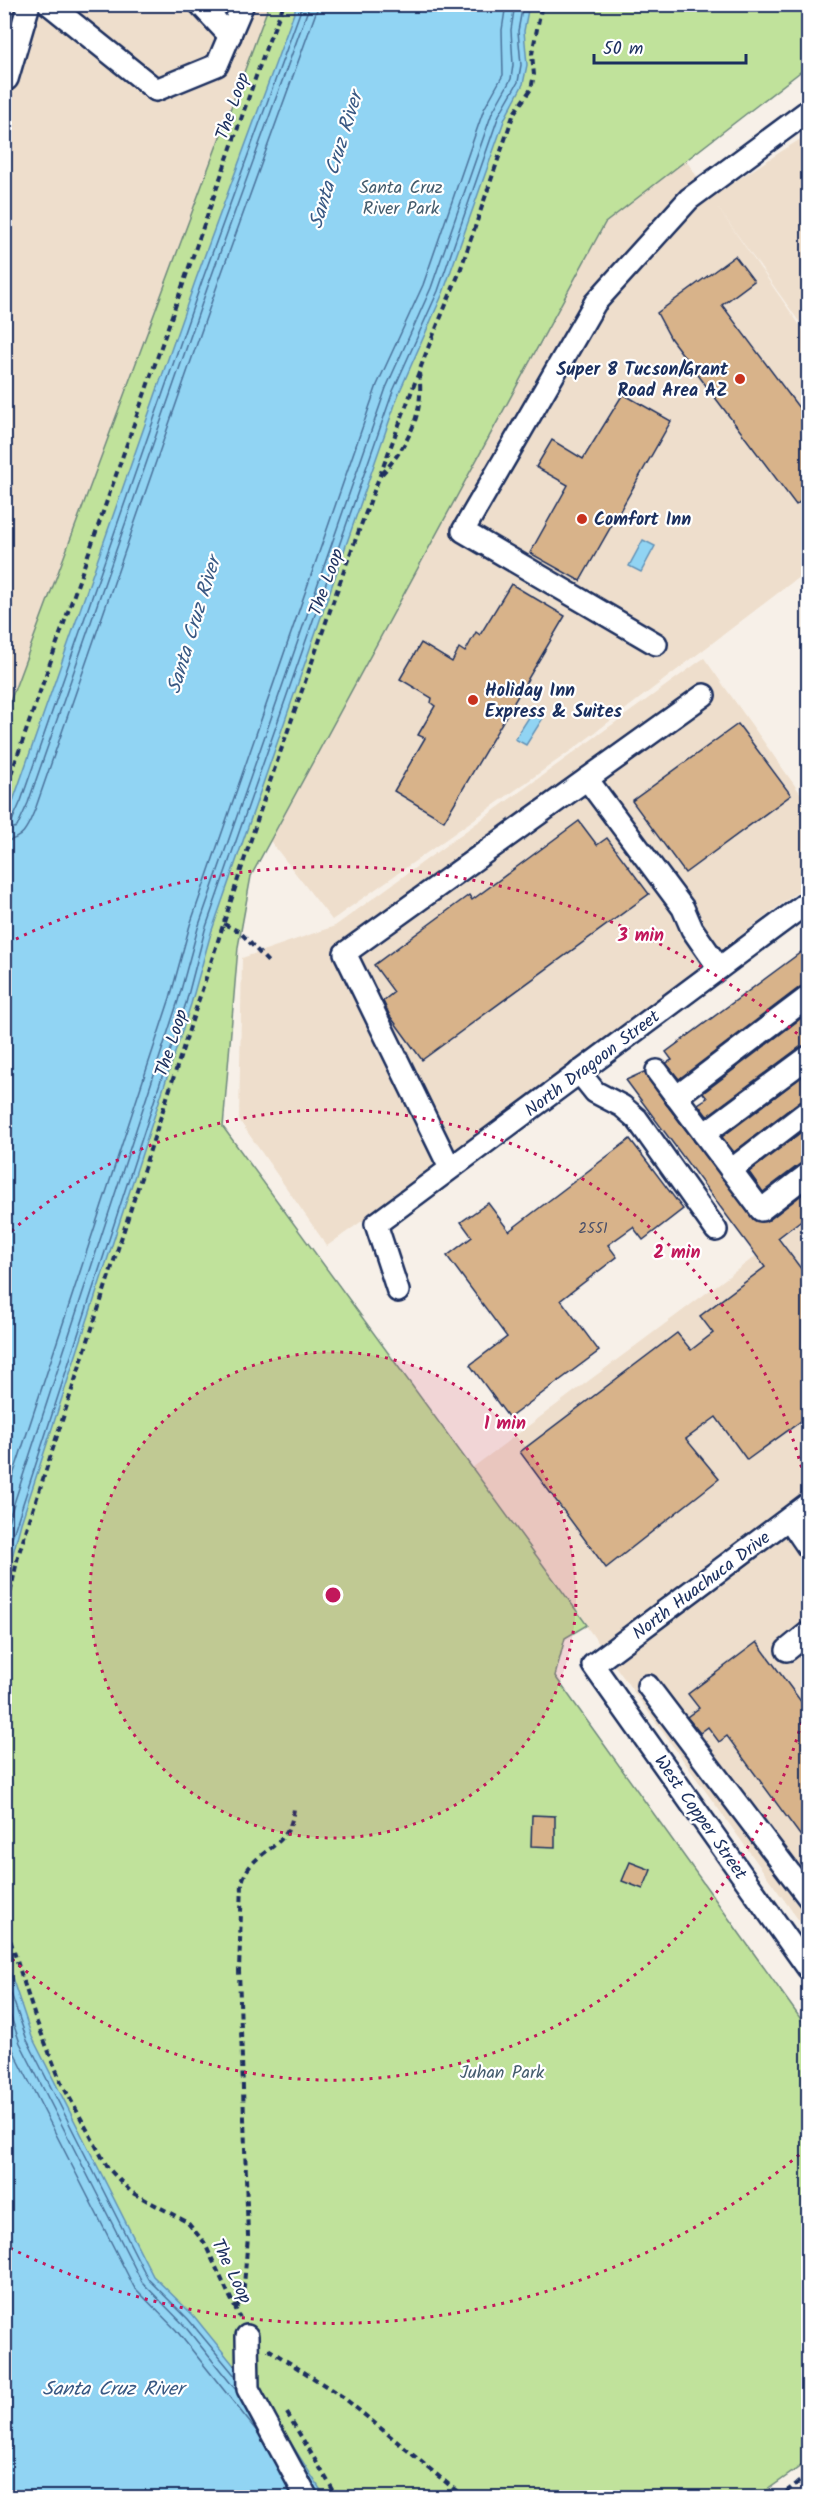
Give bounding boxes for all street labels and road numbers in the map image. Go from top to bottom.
street label: The Loop [208,69,259,144]
street label: The Loop [302,545,353,620]
street label: North Dragoon Street [519,1003,668,1125]
street label: The Loop [148,1006,197,1081]
street label: North Huachuca Drive [627,1524,777,1648]
street label: West Copper Street [646,1749,754,1887]
street label: The Loop [202,2234,259,2310]

